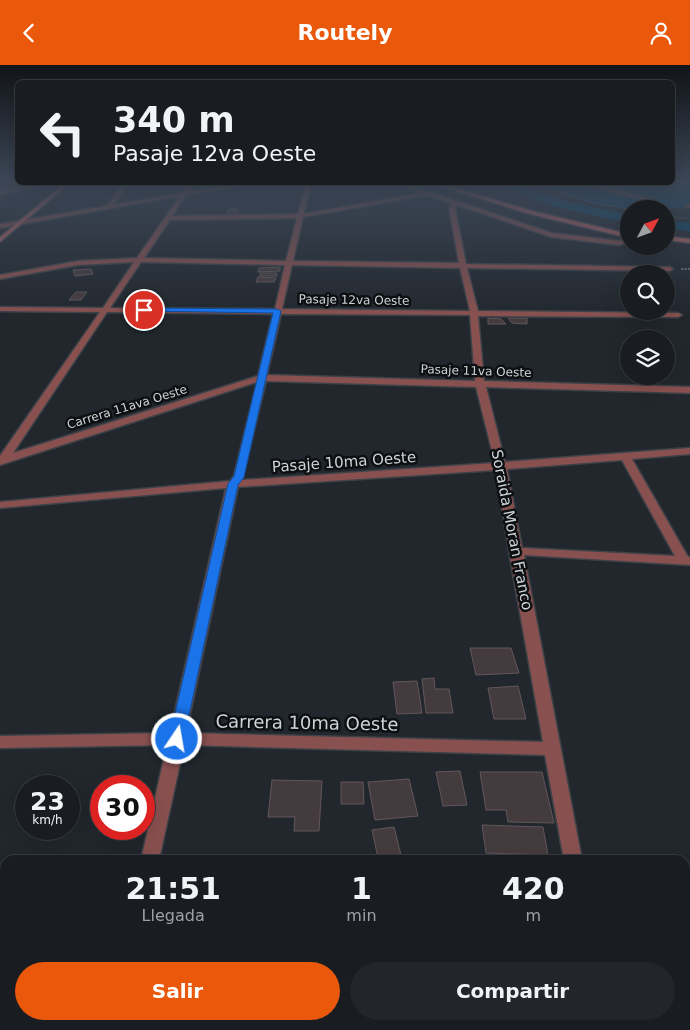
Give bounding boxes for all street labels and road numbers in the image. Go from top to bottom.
street label: Pasaje 12va Oeste [298,292,410,308]
street label: Pasaje 11va Oeste [420,362,532,380]
street label: Carrera 11ava Oeste [65,382,189,432]
street label: Pasaje 10ma Oeste [271,448,417,476]
street label: Soraida Moran Franco [488,448,536,612]
street label: Carrera 10ma Oeste [215,710,399,735]

